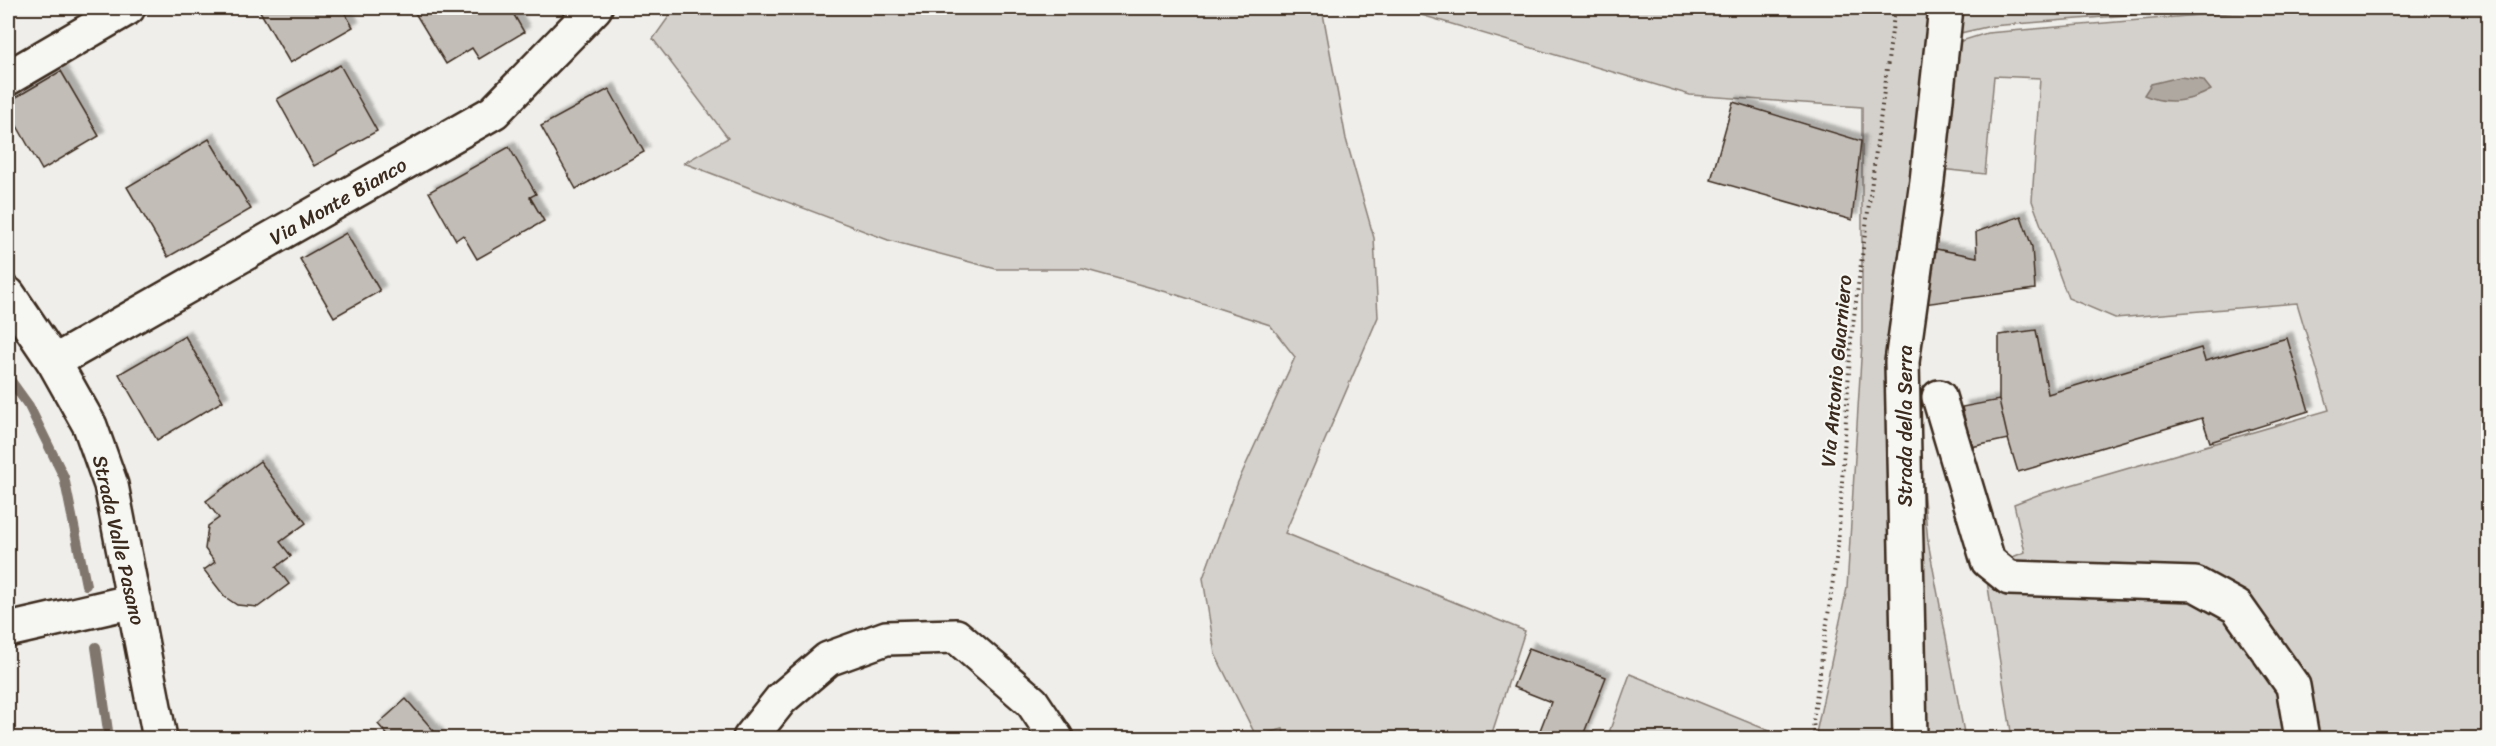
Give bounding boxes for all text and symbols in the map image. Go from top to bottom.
street label: Via Monte Bianco [263,148,414,255]
street label: Via Antonio Guarniero [1811,274,1862,469]
street label: Strada della Serra [1888,345,1923,507]
street label: Strada Valle Pasano [82,452,155,629]

